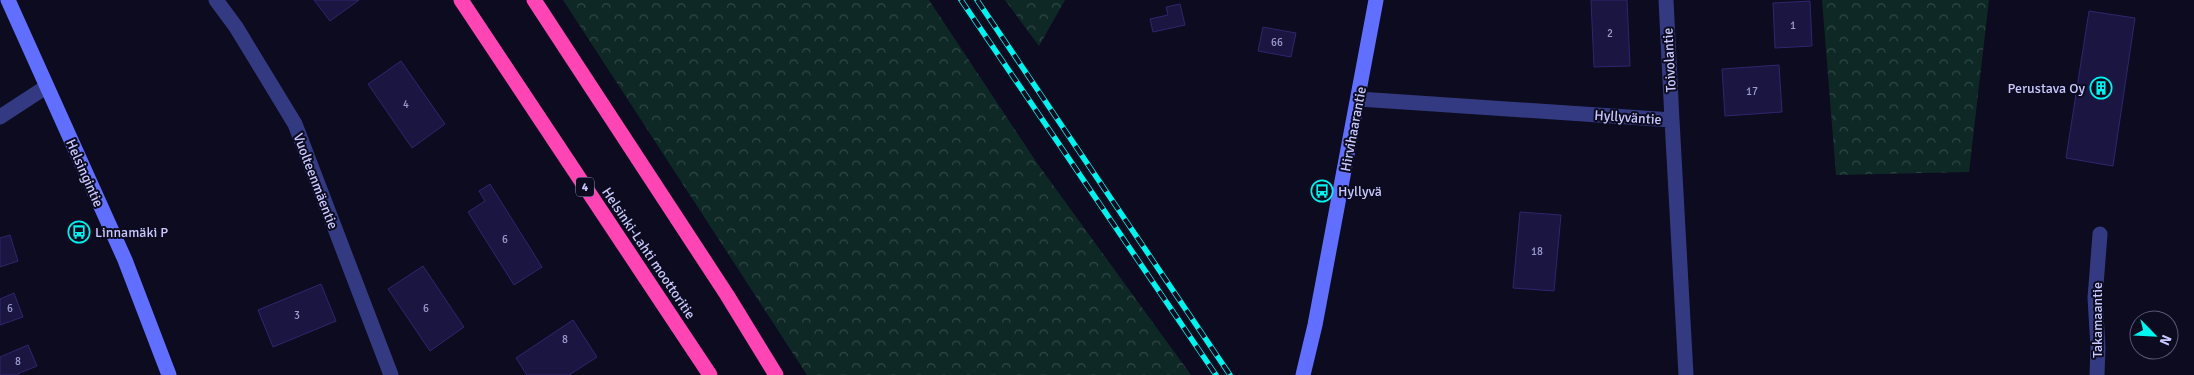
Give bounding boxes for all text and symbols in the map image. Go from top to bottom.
house number: 1 [1790,19,1796,32]
house number: 2 [1607,27,1613,40]
street label: Toivolantie [1659,27,1680,93]
house number: 66 [1271,36,1283,49]
building icon: Perustava Oy [2089,76,2113,100]
place label: Perustava Oy [2007,80,2085,97]
street label: Hirvihaarantie [1337,85,1370,173]
house number: 17 [1746,85,1758,98]
house number: 4 [403,98,409,111]
street label: Hyllyväntie [1594,107,1662,128]
street label: Vuolteenmäentie [289,131,342,232]
street label: Helsingintie [62,137,107,210]
road number: 4 [576,178,594,196]
bus stop icon: Hyllyvä [1310,179,1334,203]
place label: Hyllyvä [1338,183,1382,200]
street label: Helsinki-Lahti moottoritie [598,184,699,322]
bus stop icon: Linnamäki P [67,220,91,244]
place label: Linnamäki P [95,224,168,241]
house number: 6 [502,233,508,246]
house number: 18 [1531,245,1543,258]
street label: Takamaantie [2089,282,2106,358]
house number: 6 [7,302,13,315]
house number: 6 [423,302,429,315]
house number: 3 [294,309,300,322]
north arrow [2129,310,2179,360]
text: N [2156,332,2175,348]
house number: 8 [562,333,568,346]
house number: 8 [15,355,21,368]

